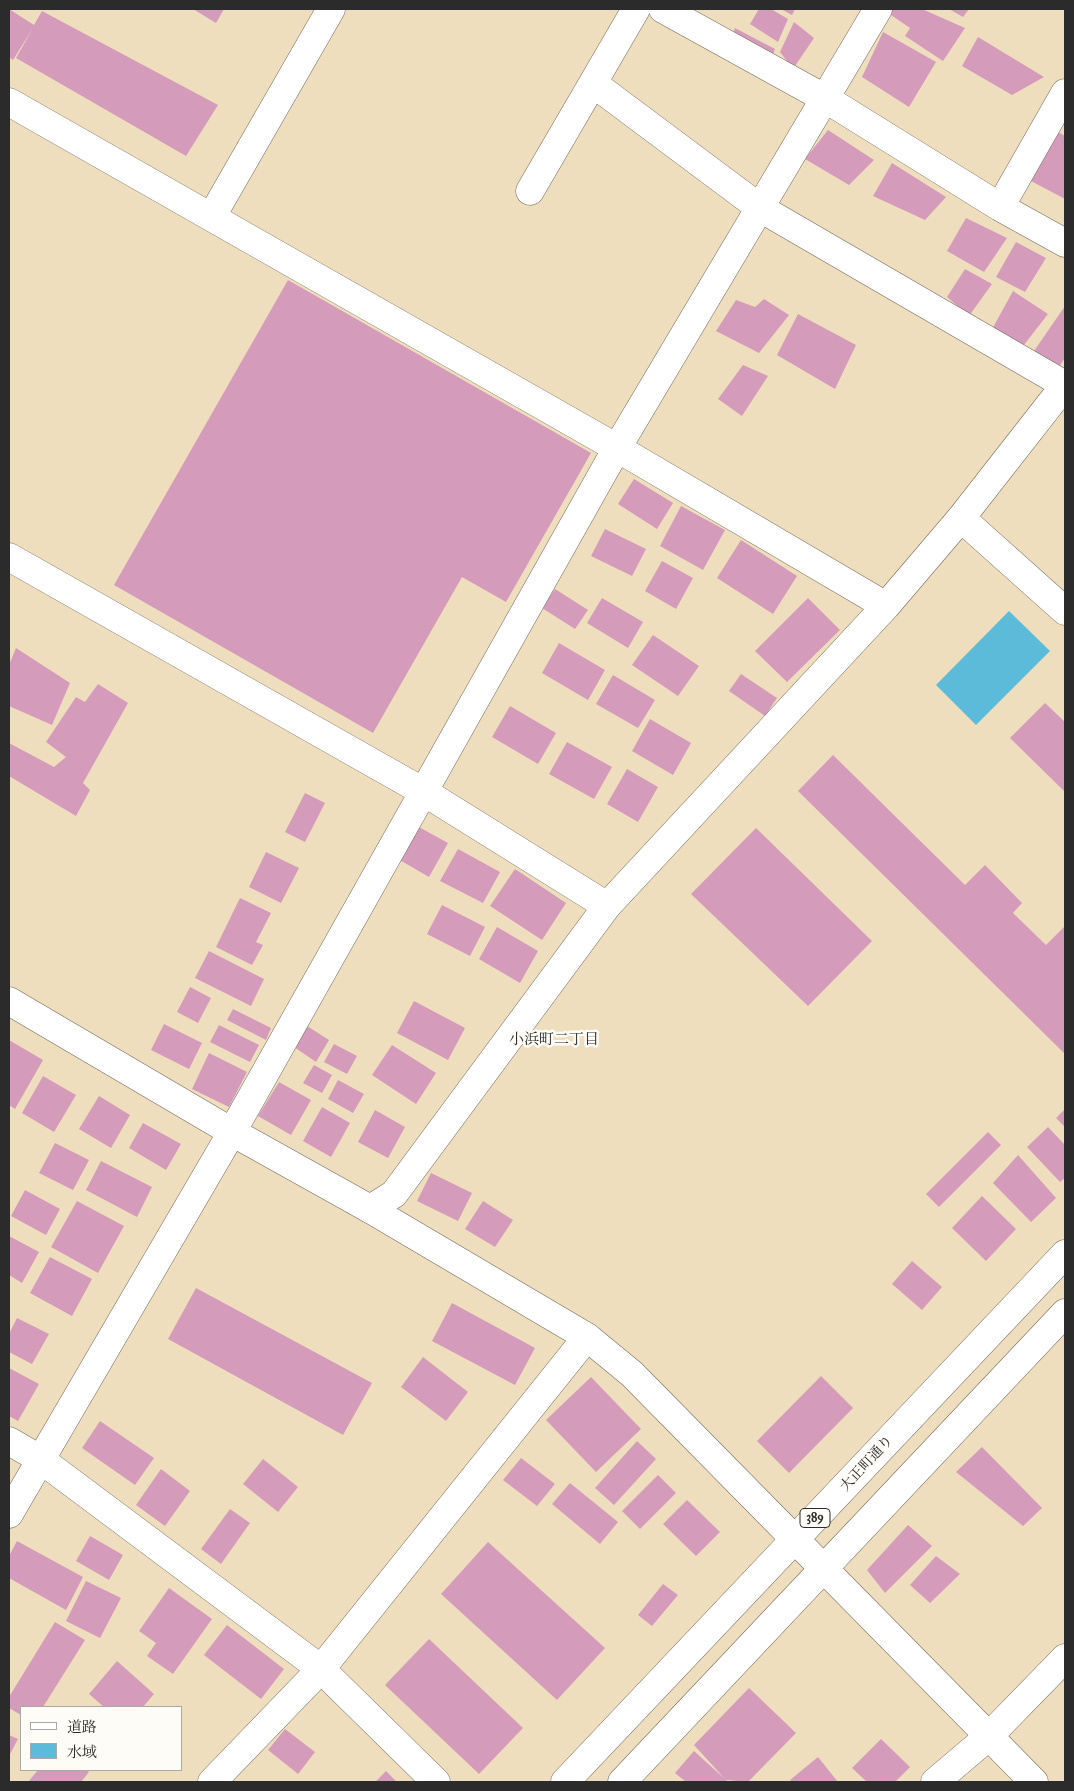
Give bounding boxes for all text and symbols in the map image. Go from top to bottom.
district label: 小浜町二丁目 [509,1031,599,1049]
street label: 大正町通り [837,1433,897,1495]
road number: 389 [800,1509,830,1528]
legend [20,1706,182,1771]
text: 道路 [67,1718,97,1736]
text: 水域 [67,1743,97,1761]

